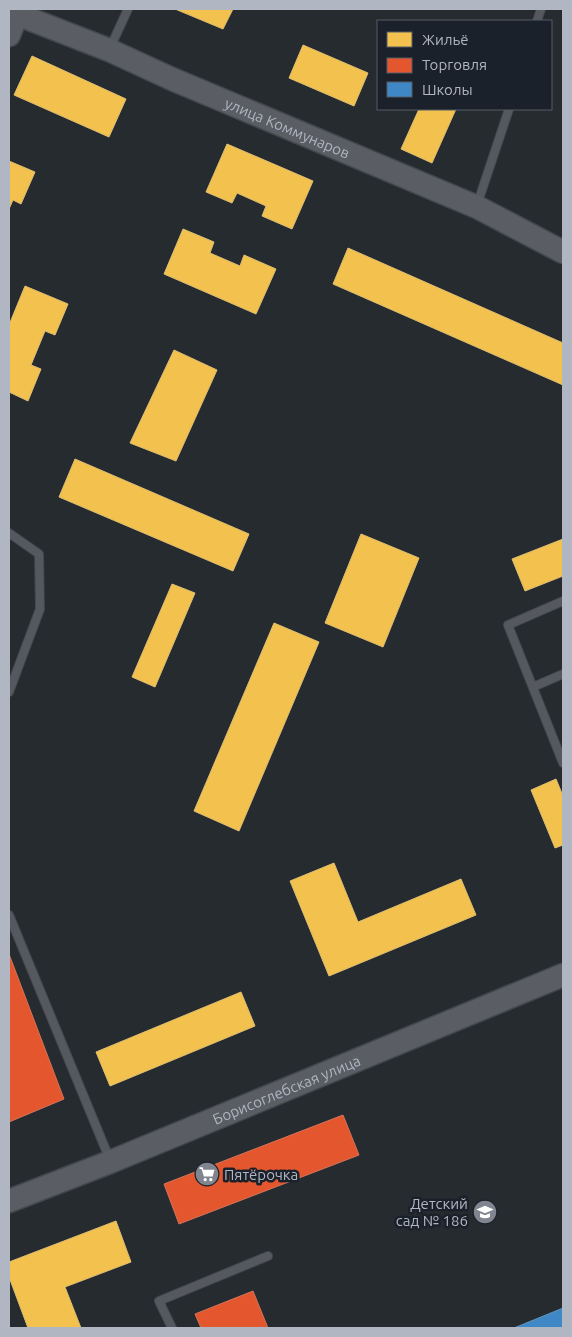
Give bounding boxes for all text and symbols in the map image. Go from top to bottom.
legend [377,20,552,110]
text: Жильё [422,31,469,48]
text: Торговля [422,56,487,73]
text: Школы [422,81,473,98]
street label: улица Коммунаров [223,94,352,161]
street label: Борисоглебская улица [210,1051,363,1127]
supermarket icon: Пятёрочка [194,1161,220,1187]
place label: Пятёрочка [224,1166,298,1183]
place label: Детский сад № 186 [396,1195,468,1229]
school or university icon: Детский сад № 186 [472,1199,498,1225]

